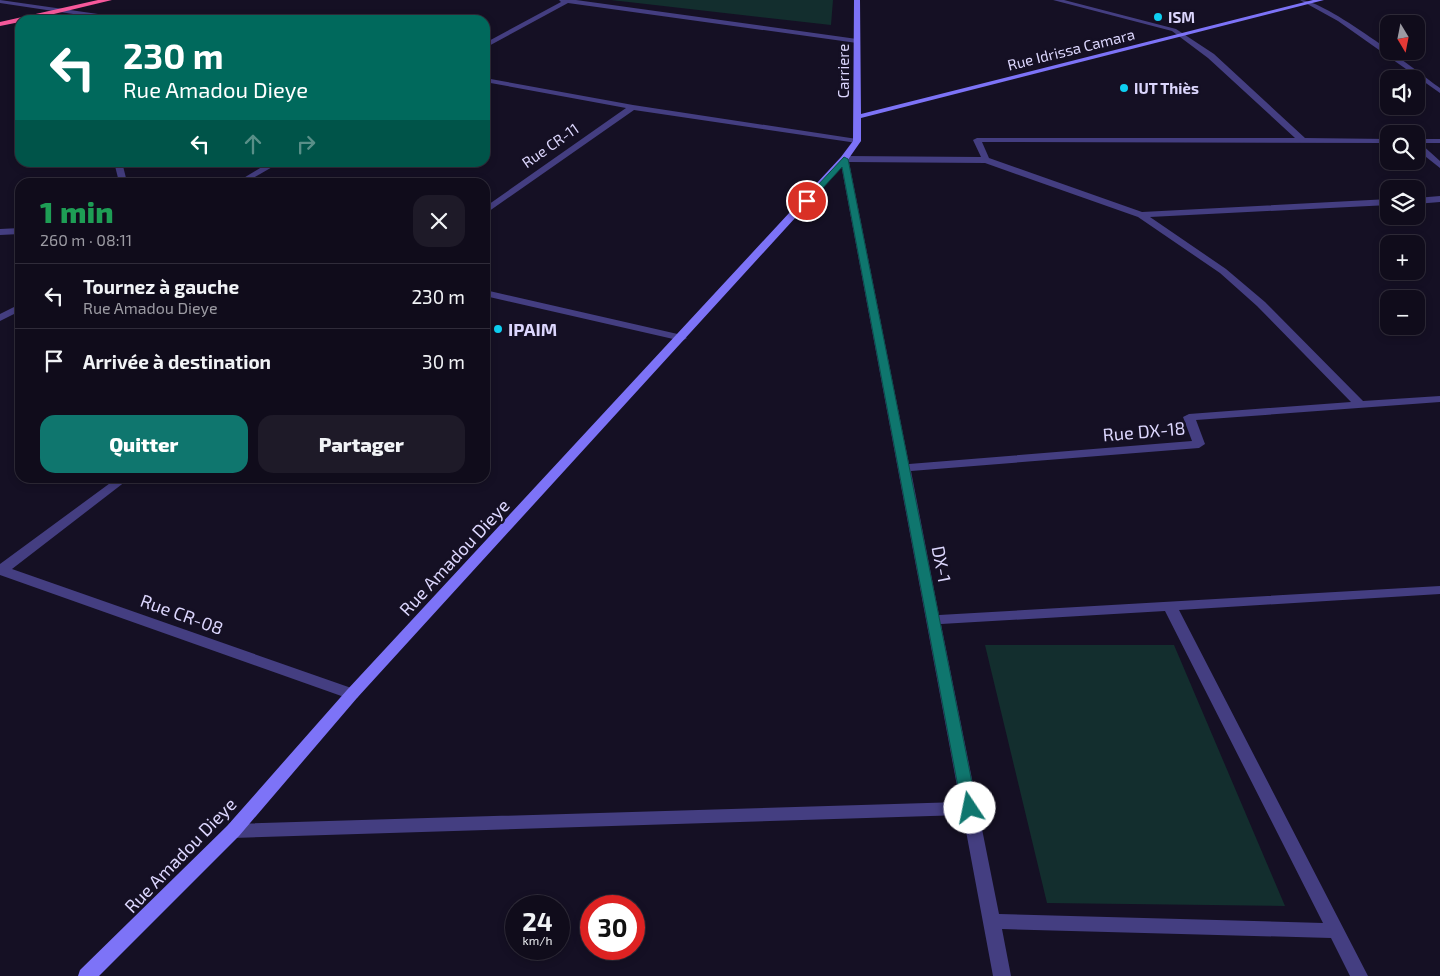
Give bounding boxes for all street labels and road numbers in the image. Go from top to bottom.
street label: Rue Idrissa Camara [1005,24,1137,74]
street label: Carriere [834,44,852,98]
street label: Rue CR-11 [518,119,582,171]
street label: Rue DX-18 [1102,416,1186,446]
street label: Rue Amadou Dieye [394,494,514,620]
street label: DX-1 [928,544,956,584]
street label: Rue CR-08 [138,589,226,639]
street label: Rue Amadou Dieye [119,793,241,917]

